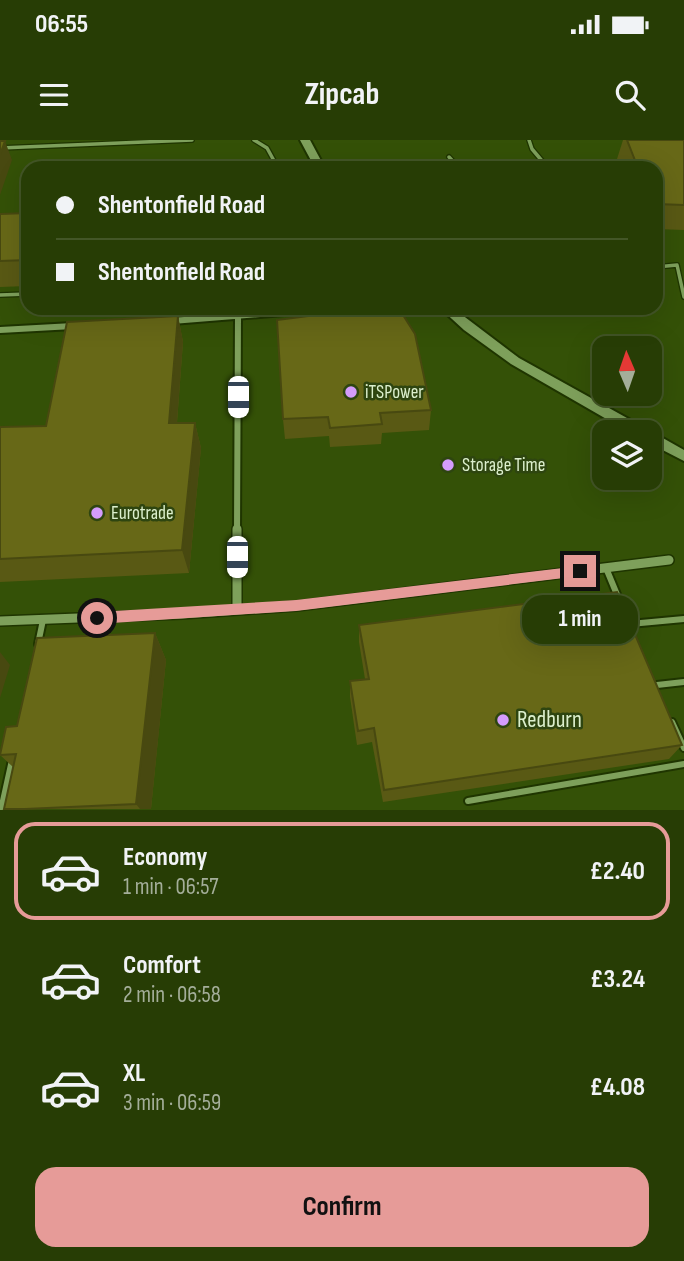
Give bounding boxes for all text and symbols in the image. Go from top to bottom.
text: 06:55 [35,9,88,40]
text: Zipcab [305,75,379,114]
icon: menu [35,76,73,114]
icon: search [611,76,649,114]
text: Shentonfield Road [98,190,265,221]
text: Shentonfield Road [98,257,265,288]
north arrow [592,336,662,406]
map controls [592,336,662,490]
car [228,376,249,418]
place label: iTSPower [365,381,424,404]
marker: iTSPower [343,384,359,400]
button: layers [592,420,662,490]
place label: Storage Time [462,454,545,477]
marker: Storage Time [440,457,456,473]
place label: Eurotrade [111,502,174,525]
marker: Eurotrade [89,505,105,521]
car [227,536,248,578]
route end [564,555,596,587]
callout: 1 min [522,596,638,644]
route start [81,602,113,634]
text: 1 min [559,605,601,633]
place label: Redburn [517,706,582,734]
marker: Redburn [495,712,511,728]
icon: car [39,840,102,903]
text: Economy [123,842,207,873]
text: £2.40 [590,856,645,887]
text: 1 min · 06:57 [123,873,219,901]
icon: car [39,948,102,1011]
text: Comfort [123,950,201,981]
text: £3.24 [590,964,645,995]
text: 2 min · 06:58 [123,981,221,1009]
icon: car [39,1056,102,1119]
text: XL [123,1058,145,1089]
text: £4.08 [590,1072,645,1103]
text: 3 min · 06:59 [123,1089,221,1117]
button: Confirm [35,1167,649,1247]

